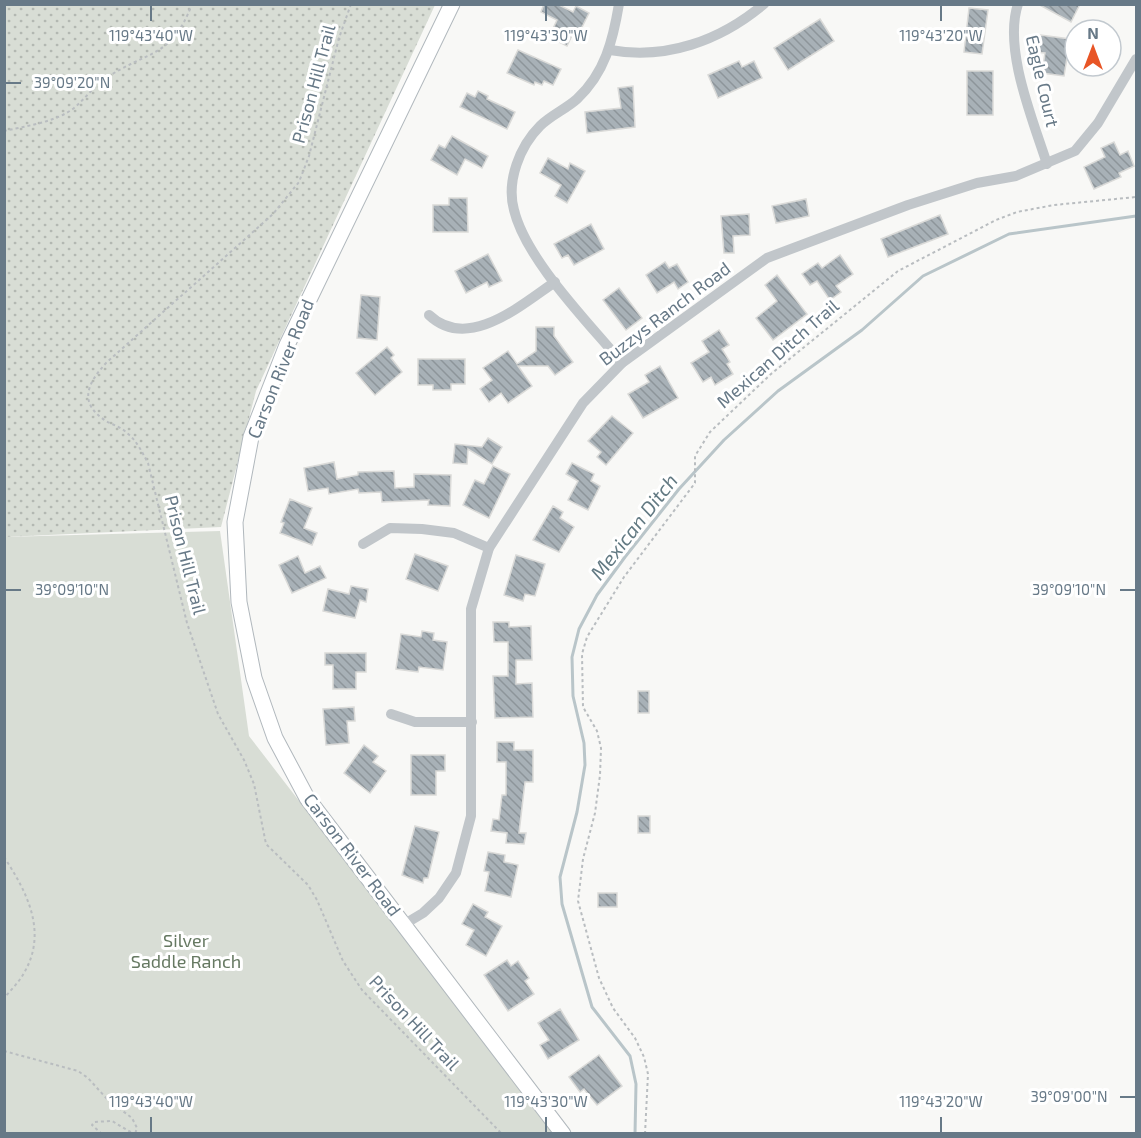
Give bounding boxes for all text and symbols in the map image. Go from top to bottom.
north arrow [1063,18,1123,78]
street label: Prison Hill Trail [287,21,340,146]
text: N [1087,23,1099,42]
text: 119°43'40"W [109,26,193,44]
text: 119°43'30"W [504,26,588,44]
text: 119°43'20"W [899,26,983,44]
street label: Eagle Court [1022,33,1064,129]
text: 39°09'20"N [34,73,110,91]
street label: Buzzys Ranch Road [594,257,734,370]
street label: Mexican Ditch Trail [712,294,843,412]
street label: Carson River Road [242,296,318,441]
water label: Mexican Ditch [584,469,682,584]
street label: Prison Hill Trail [161,493,212,617]
text: 39°09'10"N [35,580,109,598]
text: 39°09'10"N [1032,580,1106,598]
street label: Carson River Road [299,789,406,920]
park label: Silver Saddle Ranch [131,929,241,972]
street label: Prison Hill Trail [365,970,465,1075]
text: 39°09'00"N [1030,1087,1108,1105]
text: 119°43'40"W [109,1092,193,1110]
text: 119°43'30"W [504,1092,588,1110]
text: 119°43'20"W [899,1092,983,1110]

